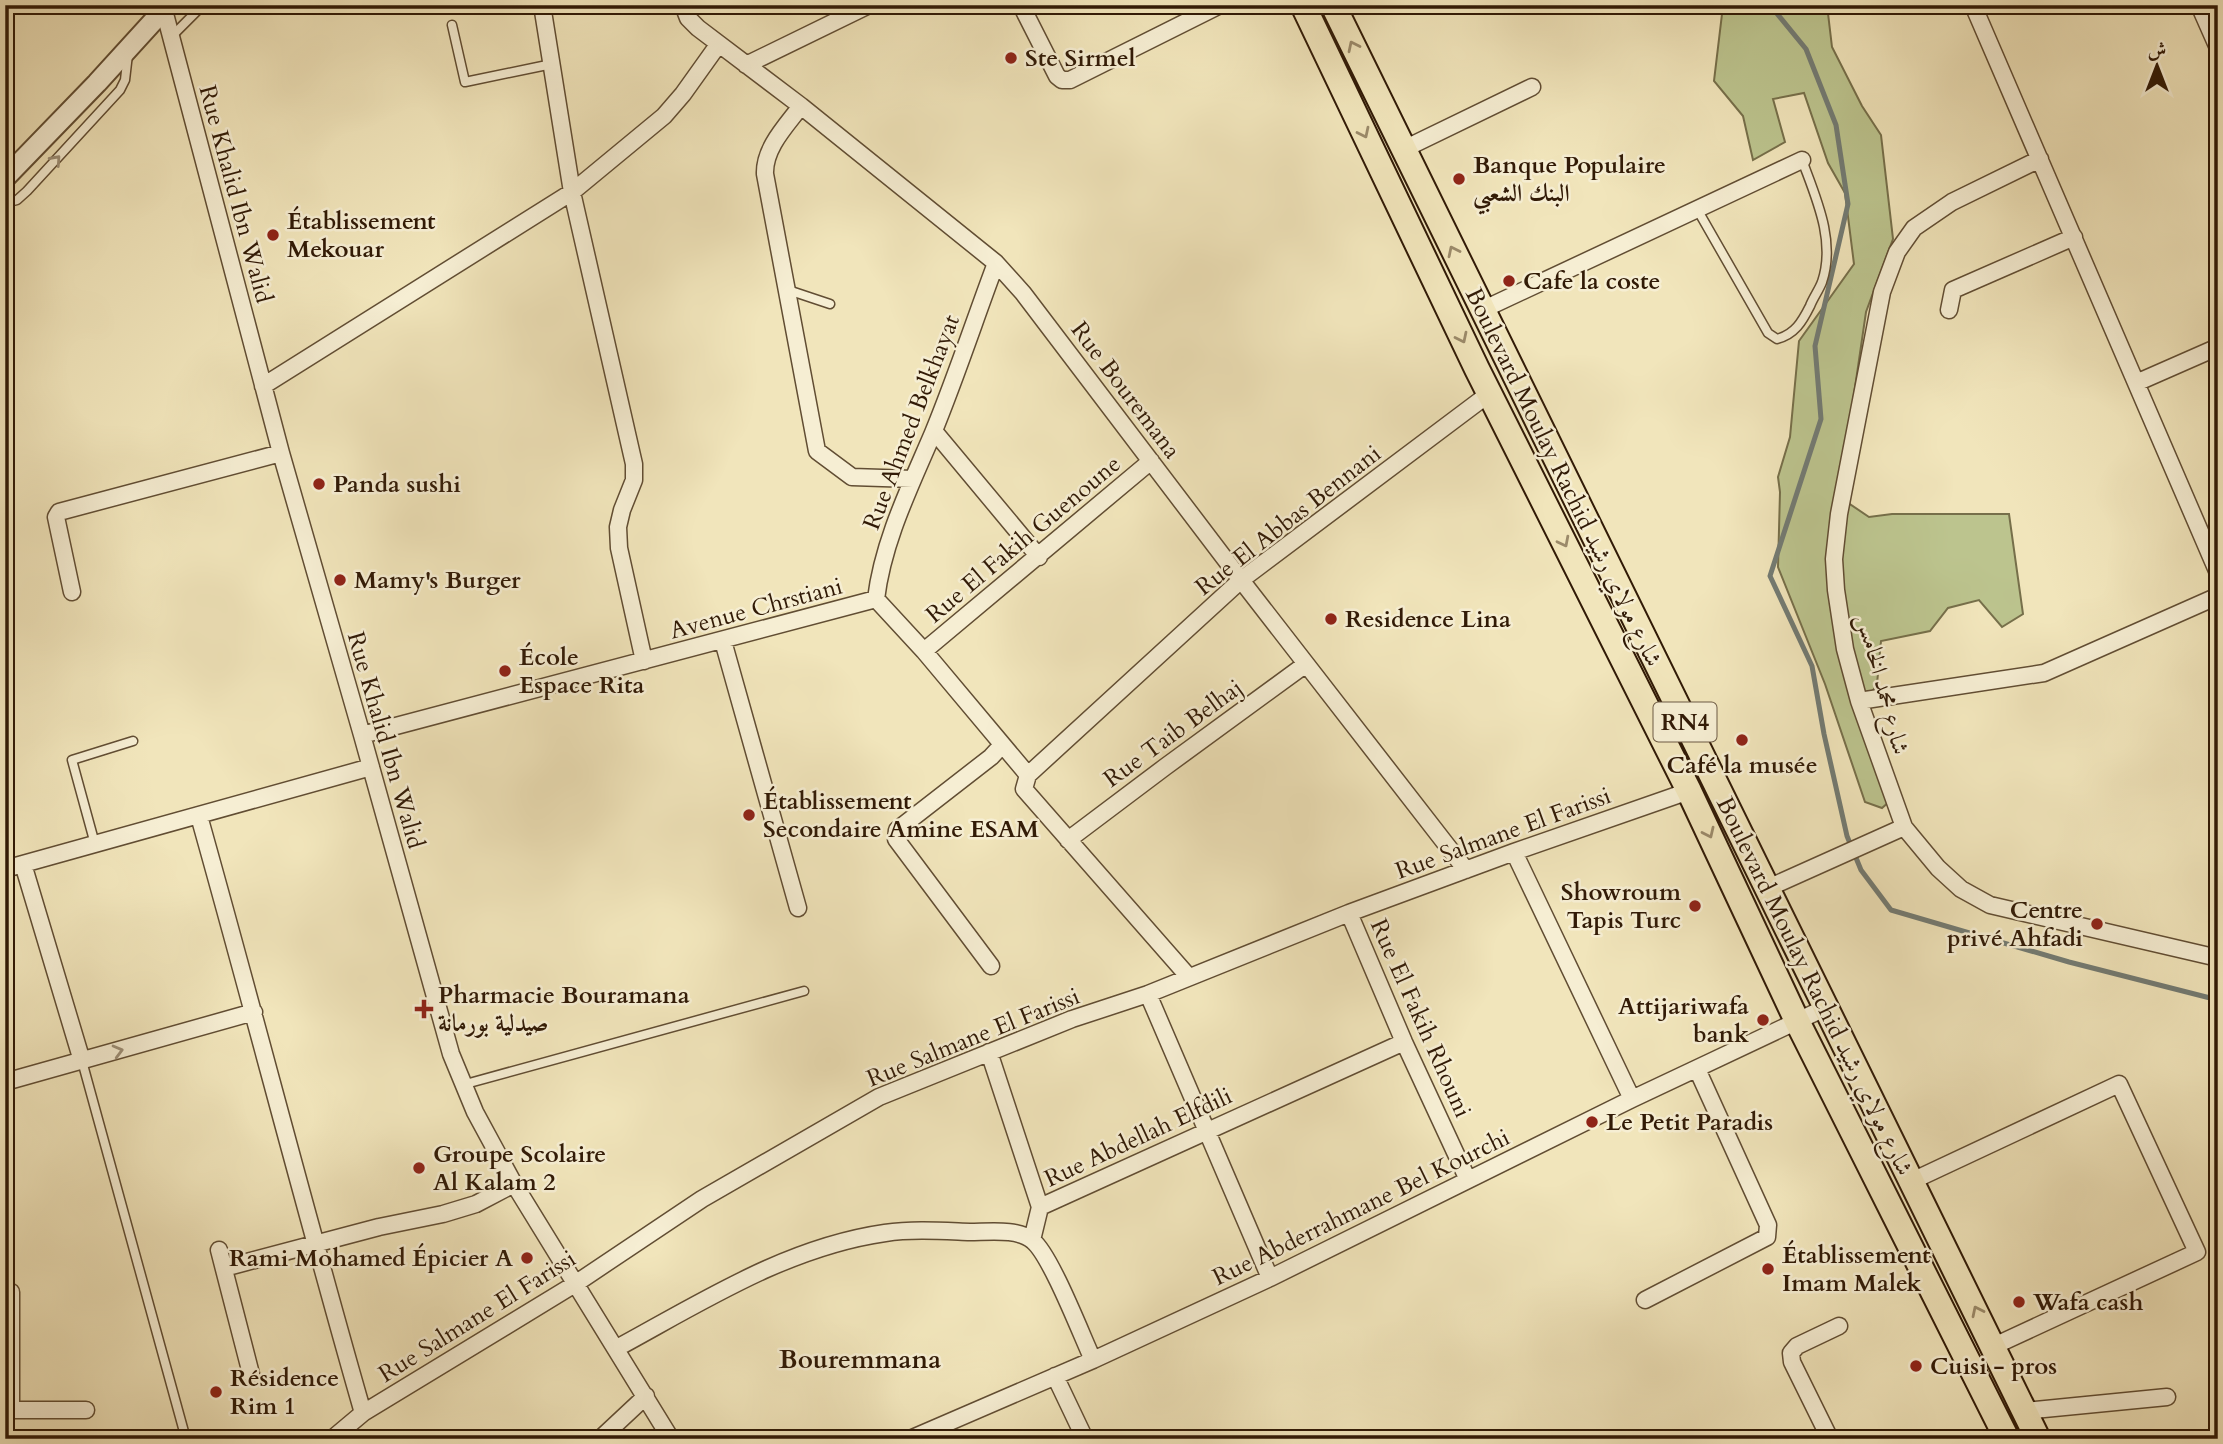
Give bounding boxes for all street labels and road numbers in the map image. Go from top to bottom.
street label: Rue Khalid Ibn Walid [191,82,281,307]
street label: Boulevard Moulay Rachid شارع مولاي رشيد [1454,282,1670,673]
street label: Rue Ahmed Belkhayat [855,309,968,535]
street label: Rue Bouremana [1063,315,1188,466]
street label: Rue El Abbas Bennani [1189,437,1388,603]
street label: Rue El Fakih Guenoune [919,448,1128,631]
street label: Avenue Chrstiani [666,569,846,647]
street label: شارع محمد الخامس [1845,610,1917,759]
street label: Rue Khalid Ibn Walid [339,628,432,853]
street label: Rue Taib Belhaj [1097,672,1250,795]
road number: RN4 [1654,702,1716,742]
street label: Rue Salmane El Farissi [1391,779,1616,888]
street label: Boulevard Moulay Rachid شارع مولاي رشيد [1705,791,1921,1182]
street label: Rue El Fakih Rhouni [1362,914,1479,1123]
street label: Rue Salmane El Farissi [862,980,1085,1095]
street label: Rue Abdellah Elfdili [1039,1079,1238,1195]
street label: Rue Abderrahmane Bel Kourchi [1207,1121,1516,1294]
street label: Rue Salmane El Farissi [372,1242,582,1391]

